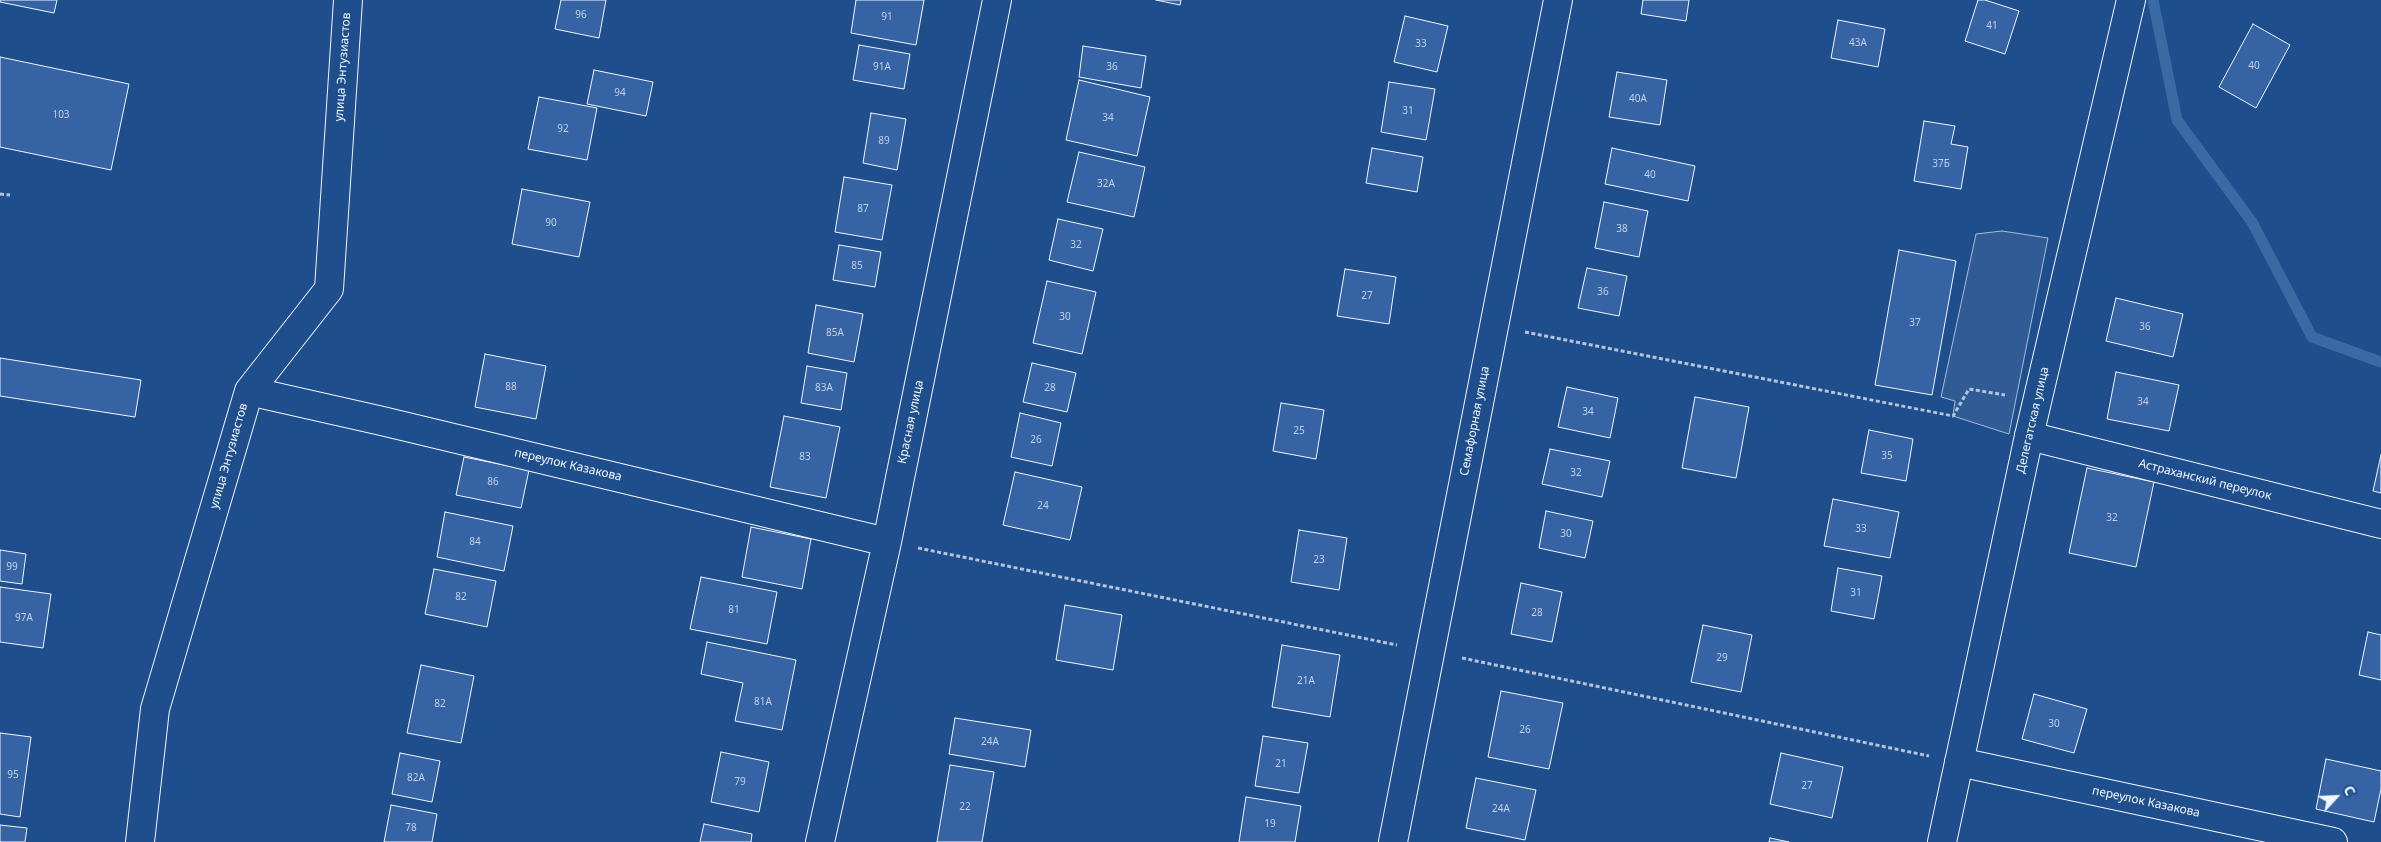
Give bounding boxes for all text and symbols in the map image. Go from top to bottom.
house number: 96 [575,9,587,21]
house number: 91 [881,11,893,23]
street label: улица Энтузиастов [332,12,354,122]
house number: 41 [1986,20,1998,32]
house number: 43А [1849,37,1867,49]
house number: 33 [1415,38,1427,50]
house number: 40 [2248,60,2260,72]
house number: 91А [873,61,891,73]
house number: 36 [1106,61,1118,73]
house number: 94 [614,87,626,99]
house number: 40А [1629,93,1647,105]
house number: 31 [1402,105,1414,117]
house number: 103 [52,109,70,121]
house number: 34 [1102,112,1114,124]
house number: 92 [557,123,569,135]
house number: 89 [878,135,890,147]
house number: 37Б [1932,158,1950,170]
house number: 40 [1644,169,1656,181]
house number: 32А [1097,178,1115,190]
house number: 87 [857,203,869,215]
house number: 90 [545,217,557,229]
house number: 38 [1616,223,1628,235]
house number: 32 [1070,239,1082,251]
house number: 85 [851,260,863,272]
house number: 36 [1597,286,1609,298]
house number: 27 [1361,290,1373,302]
house number: 30 [1059,311,1071,323]
house number: 37 [1909,317,1921,329]
house number: 36 [2139,321,2151,333]
house number: 85А [826,327,844,339]
street label: Семафорная улица [1457,365,1493,477]
street label: Делегатская улица [2014,365,2052,475]
street label: Красная улица [895,379,927,465]
house number: 88 [505,381,517,393]
house number: 83А [815,382,833,394]
house number: 28 [1044,382,1056,394]
house number: 34 [2137,396,2149,408]
street label: улица Энтузиастов [207,402,251,510]
house number: 34 [1582,406,1594,418]
house number: 25 [1293,425,1305,437]
house number: 26 [1030,434,1042,446]
street label: переулок Казакова [513,446,623,484]
house number: 35 [1881,450,1893,462]
house number: 83 [799,451,811,463]
street label: Астраханский переулок [2137,457,2273,503]
house number: 32 [1570,467,1582,479]
house number: 86 [487,476,499,488]
house number: 24 [1037,500,1049,512]
house number: 32 [2106,512,2118,524]
house number: 33 [1855,523,1867,535]
house number: 30 [1560,528,1572,540]
house number: 84 [469,536,481,548]
house number: 23 [1313,554,1325,566]
house number: 99 [6,561,18,573]
house number: 31 [1850,587,1862,599]
house number: 82 [455,591,467,603]
house number: 81 [728,604,740,616]
house number: 28 [1531,607,1543,619]
house number: 97А [15,612,33,624]
house number: 29 [1716,652,1728,664]
house number: 21А [1297,675,1315,687]
house number: 81А [754,696,772,708]
house number: 82 [434,698,446,710]
house number: 30 [2048,718,2060,730]
house number: 26 [1519,724,1531,736]
house number: 24А [981,736,999,748]
house number: 21 [1275,758,1287,770]
house number: 95 [7,769,19,781]
house number: 82А [407,772,425,784]
north arrow [2311,772,2361,822]
house number: 79 [734,776,746,788]
house number: 27 [1801,780,1813,792]
text: С [2340,782,2361,799]
street label: переулок Казакова [2091,784,2201,820]
house number: 22 [959,801,971,813]
house number: 24А [1492,803,1510,815]
house number: 19 [1264,818,1276,830]
house number: 78 [405,822,417,834]

